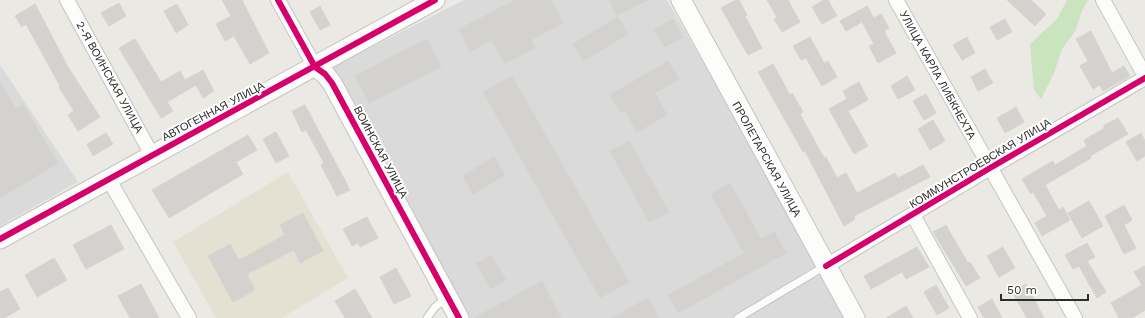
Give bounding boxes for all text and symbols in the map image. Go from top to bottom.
street label: УЛИЦА КАРЛА ЛИБКНЕХТА [897,9,979,142]
street label: 2-Я ВОИНСКАЯ УЛИЦА [73,19,146,136]
street label: АВТОГЕННАЯ УЛИЦА [160,79,267,144]
street label: ПРОЛЕТАРСКАЯ УЛИЦА [729,99,804,220]
street label: ВОИНСКАЯ УЛИЦА [351,104,411,201]
street label: КОММУНСТРОЕВСКАЯ УЛИЦА [907,116,1054,211]
scale bar [1001,276,1088,302]
text: 50 m [1007,283,1037,297]

